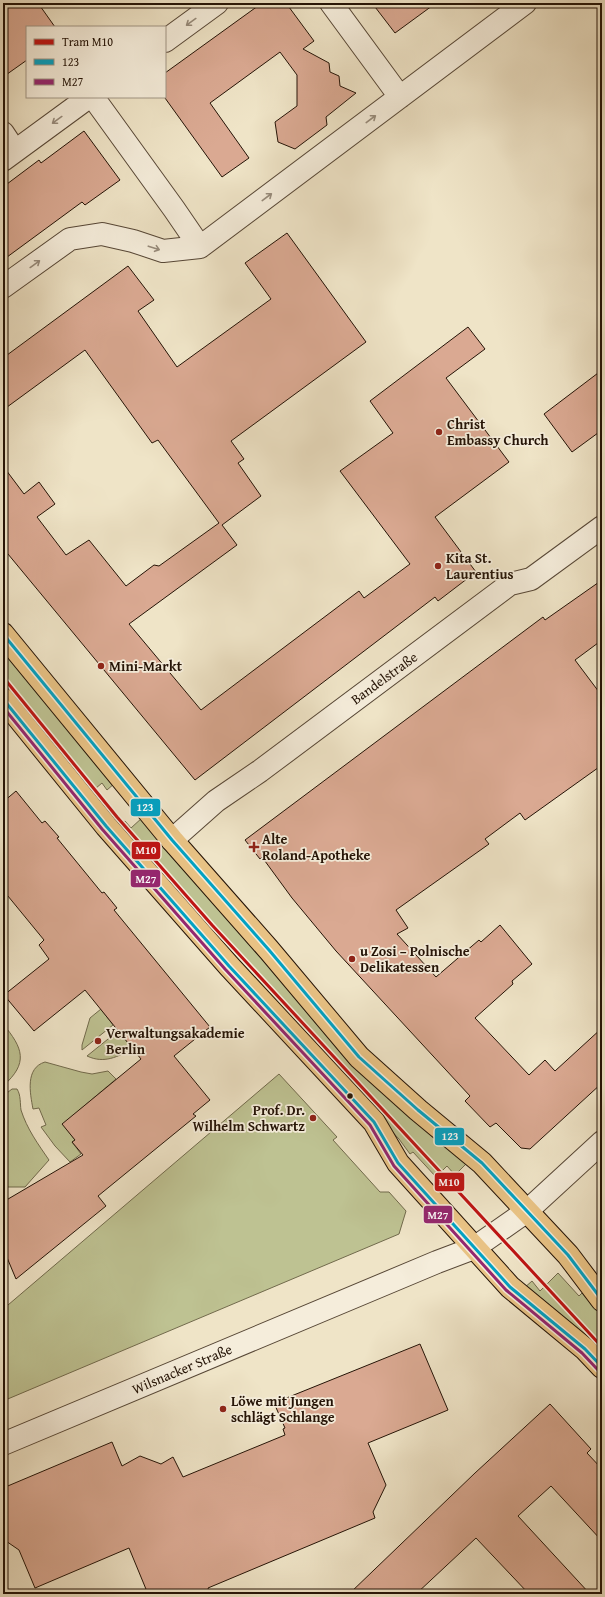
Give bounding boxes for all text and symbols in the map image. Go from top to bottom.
one-way arrow [186,18,197,26]
legend [26,26,166,98]
text: Tram M10 [62,33,113,50]
text: 123 [62,53,80,70]
text: M27 [62,73,84,90]
one-way arrow [365,115,376,123]
one-way arrow [52,116,63,124]
one-way arrow [261,193,272,201]
one-way arrow [148,245,161,252]
one-way arrow [29,260,40,268]
place label: Christ Embassy Church [447,414,549,450]
marker: Christ Embassy Church [434,427,444,437]
place label: Kita St. Laurentius [446,548,514,584]
marker: Kita St. Laurentius [433,561,443,571]
street label: Bandelstraße [347,647,422,709]
place label: Mini-Markt [109,656,183,676]
marker: Mini-Markt [96,661,106,671]
line badge: 123 [130,798,161,817]
text: 123 [136,799,154,815]
place label: Alte Roland-Apotheke [262,829,370,865]
line badge: M10 [131,841,161,860]
text: M10 [136,842,157,858]
marker: Alte Roland-Apotheke [249,842,259,852]
line badge: M27 [130,869,161,888]
text: M27 [136,871,157,887]
place label: u Zosi – Polnische Delikatessen [360,941,470,977]
marker: u Zosi – Polnische Delikatessen [347,954,357,964]
place label: Verwaltungsakademie Berlin [106,1023,245,1059]
marker: Verwaltungsakademie Berlin [93,1036,103,1046]
unlabelled marker [345,1091,355,1101]
place label: Prof. Dr. Wilhelm Schwartz [193,1100,305,1136]
marker: Prof. Dr. Wilhelm Schwartz [308,1113,318,1123]
line badge: 123 [434,1127,465,1146]
text: 123 [441,1128,459,1144]
line badge: M10 [434,1172,465,1192]
text: M10 [439,1174,460,1190]
line badge: M27 [423,1205,453,1224]
text: M27 [428,1207,449,1223]
street label: Wilsnacker Straße [129,1339,235,1399]
place label: Löwe mit Jungen schlägt Schlange [231,1391,335,1427]
marker: Löwe mit Jungen schlägt Schlange [218,1404,228,1414]

